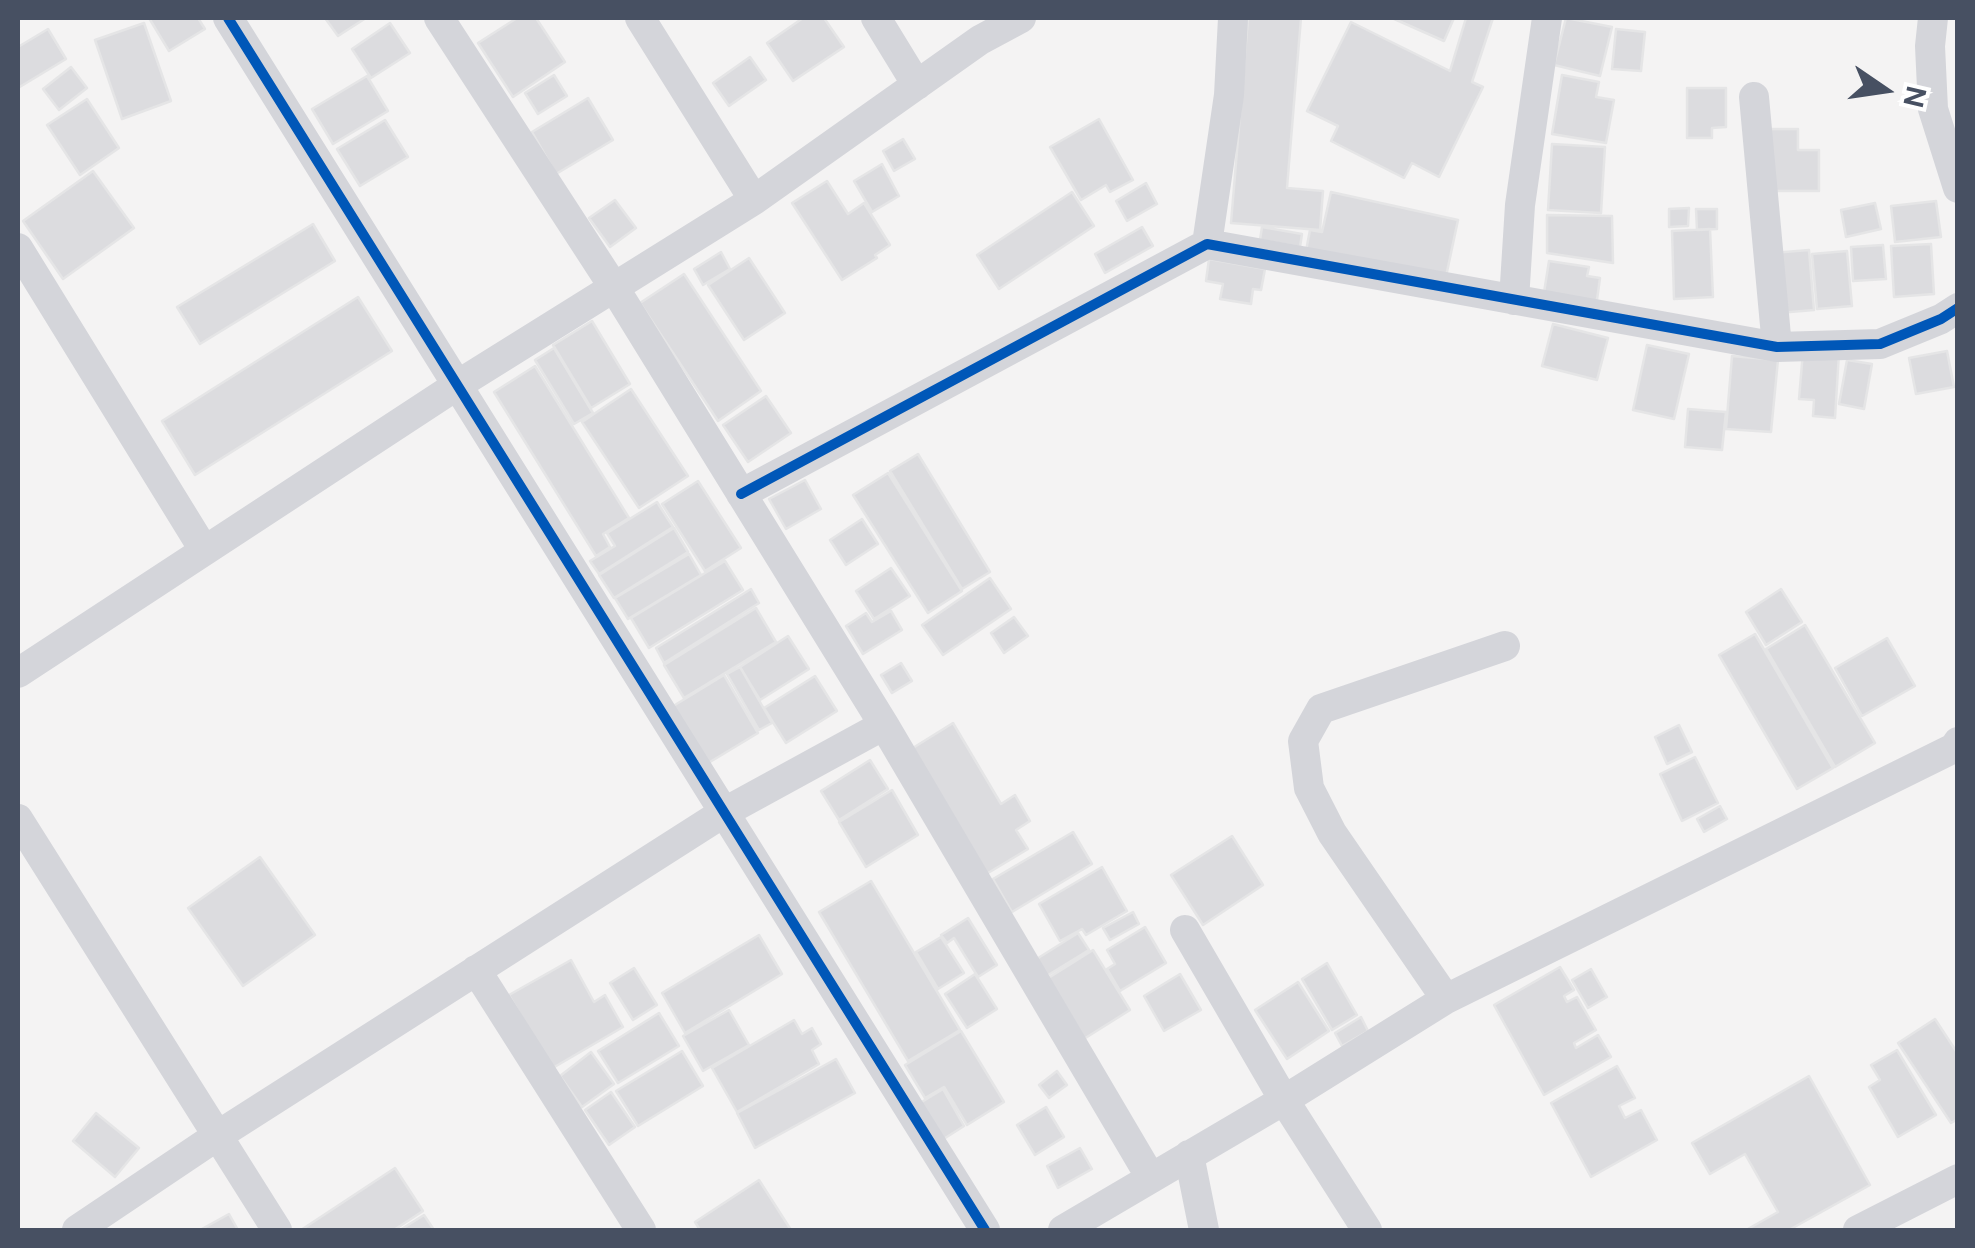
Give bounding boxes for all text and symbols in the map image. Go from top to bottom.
north arrow [1835,40,1935,140]
text: N [1894,83,1935,111]

